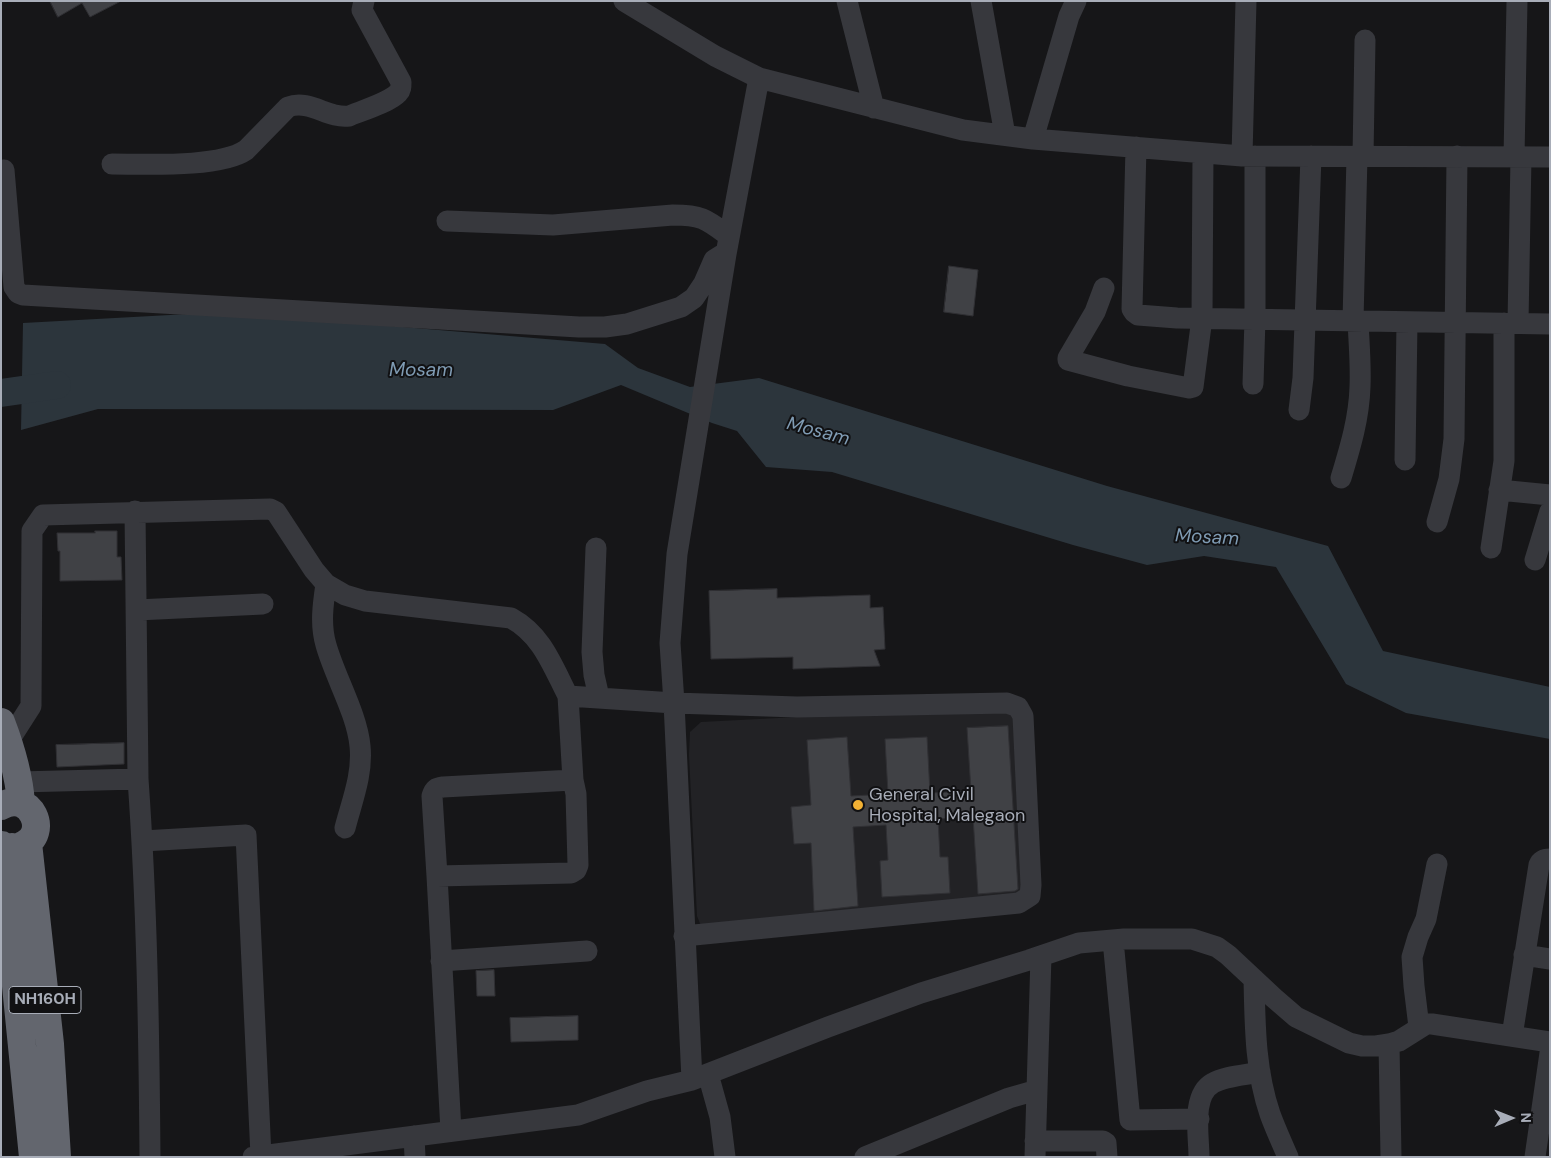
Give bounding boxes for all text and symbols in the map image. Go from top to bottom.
water label: Mosam [389,360,453,382]
water label: Mosam [784,413,852,451]
water label: Mosam [1174,525,1240,551]
place label: General Civil Hospital, Malegaon [869,784,1025,826]
marker: General Civil Hospital, Malegaon [851,798,865,812]
road number: NH160H [9,986,81,1014]
north arrow [1486,1093,1536,1143]
text: N [1517,1112,1535,1123]

